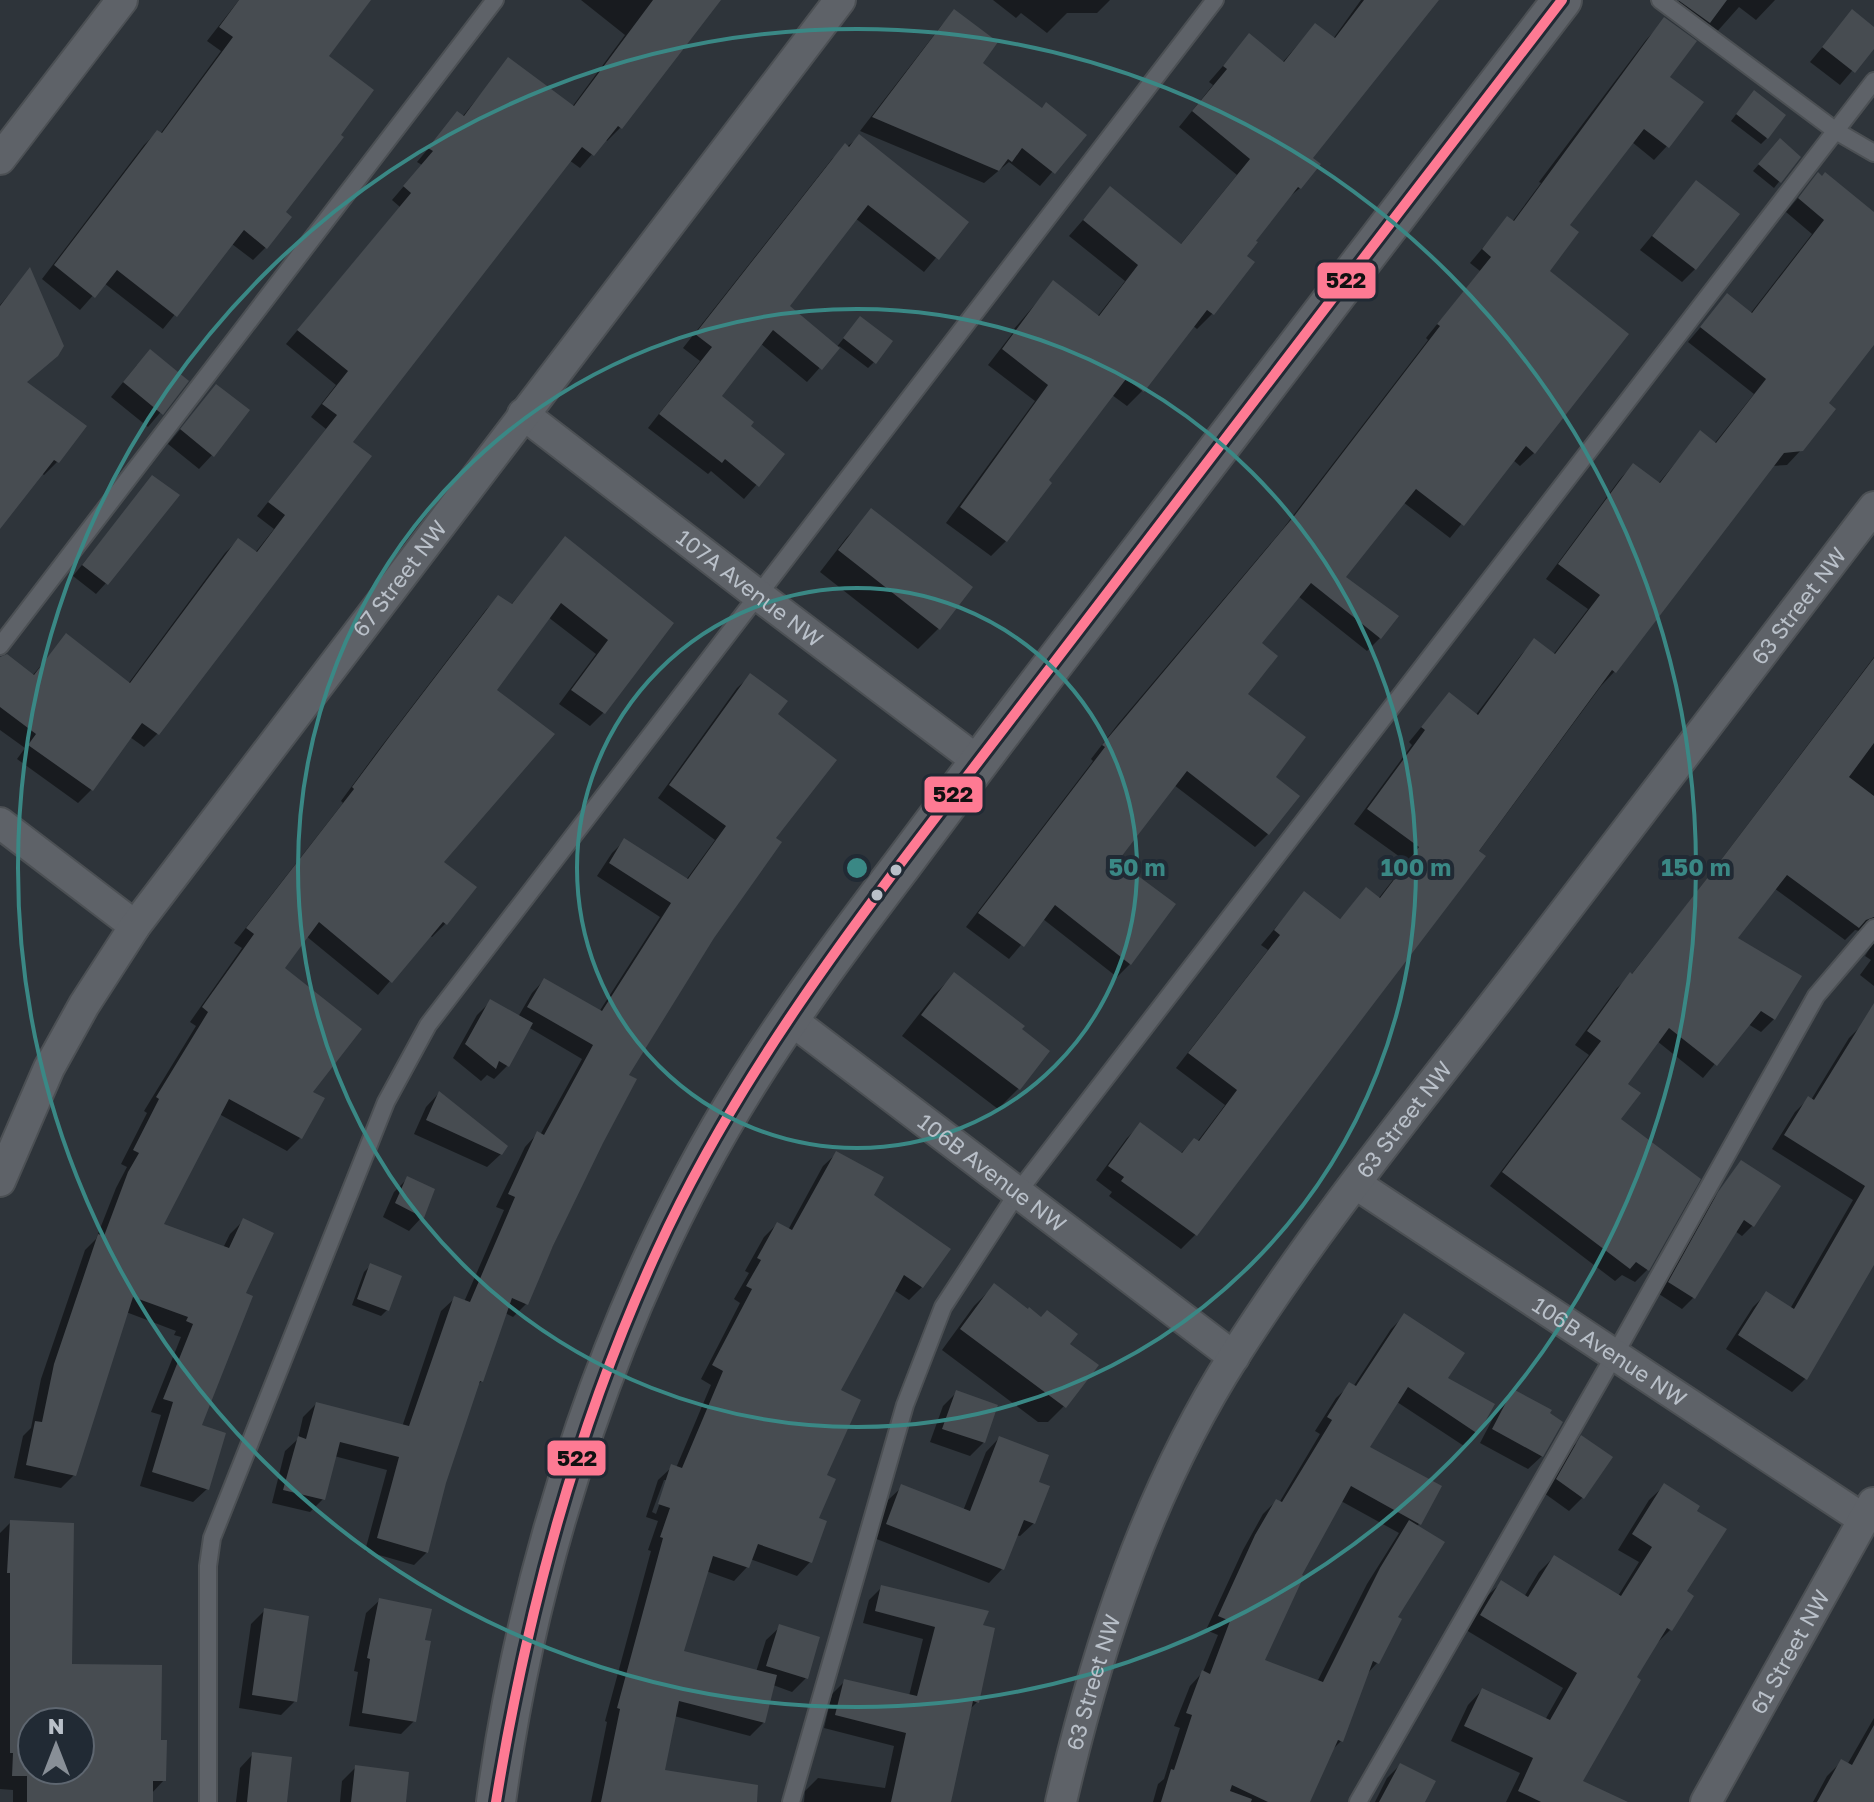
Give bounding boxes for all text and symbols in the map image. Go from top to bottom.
line badge: 522 [1316,261,1377,300]
text: 522 [1326,266,1366,293]
street label: 67 Street NW [346,515,452,642]
street label: 107A Avenue NW [671,523,829,652]
street label: 63 Street NW [1745,542,1852,669]
line badge: 522 [923,775,984,814]
text: 522 [933,780,973,807]
text: 50 m [1108,852,1166,881]
text: 100 m [1381,852,1451,881]
text: 150 m [1661,852,1731,881]
centre of rings [843,854,871,882]
unlabelled marker [888,862,904,878]
unlabelled marker [869,887,885,903]
street label: 63 Street NW [1350,1056,1457,1183]
street label: 106B Avenue NW [913,1108,1072,1237]
street label: 106B Avenue NW [1528,1291,1692,1412]
line badge: 522 [546,1439,607,1477]
text: 522 [557,1444,597,1471]
street label: 61 Street NW [1744,1585,1835,1718]
street label: 63 Street NW [1060,1611,1126,1753]
north arrow [16,1706,96,1786]
text: N [48,1712,64,1739]

